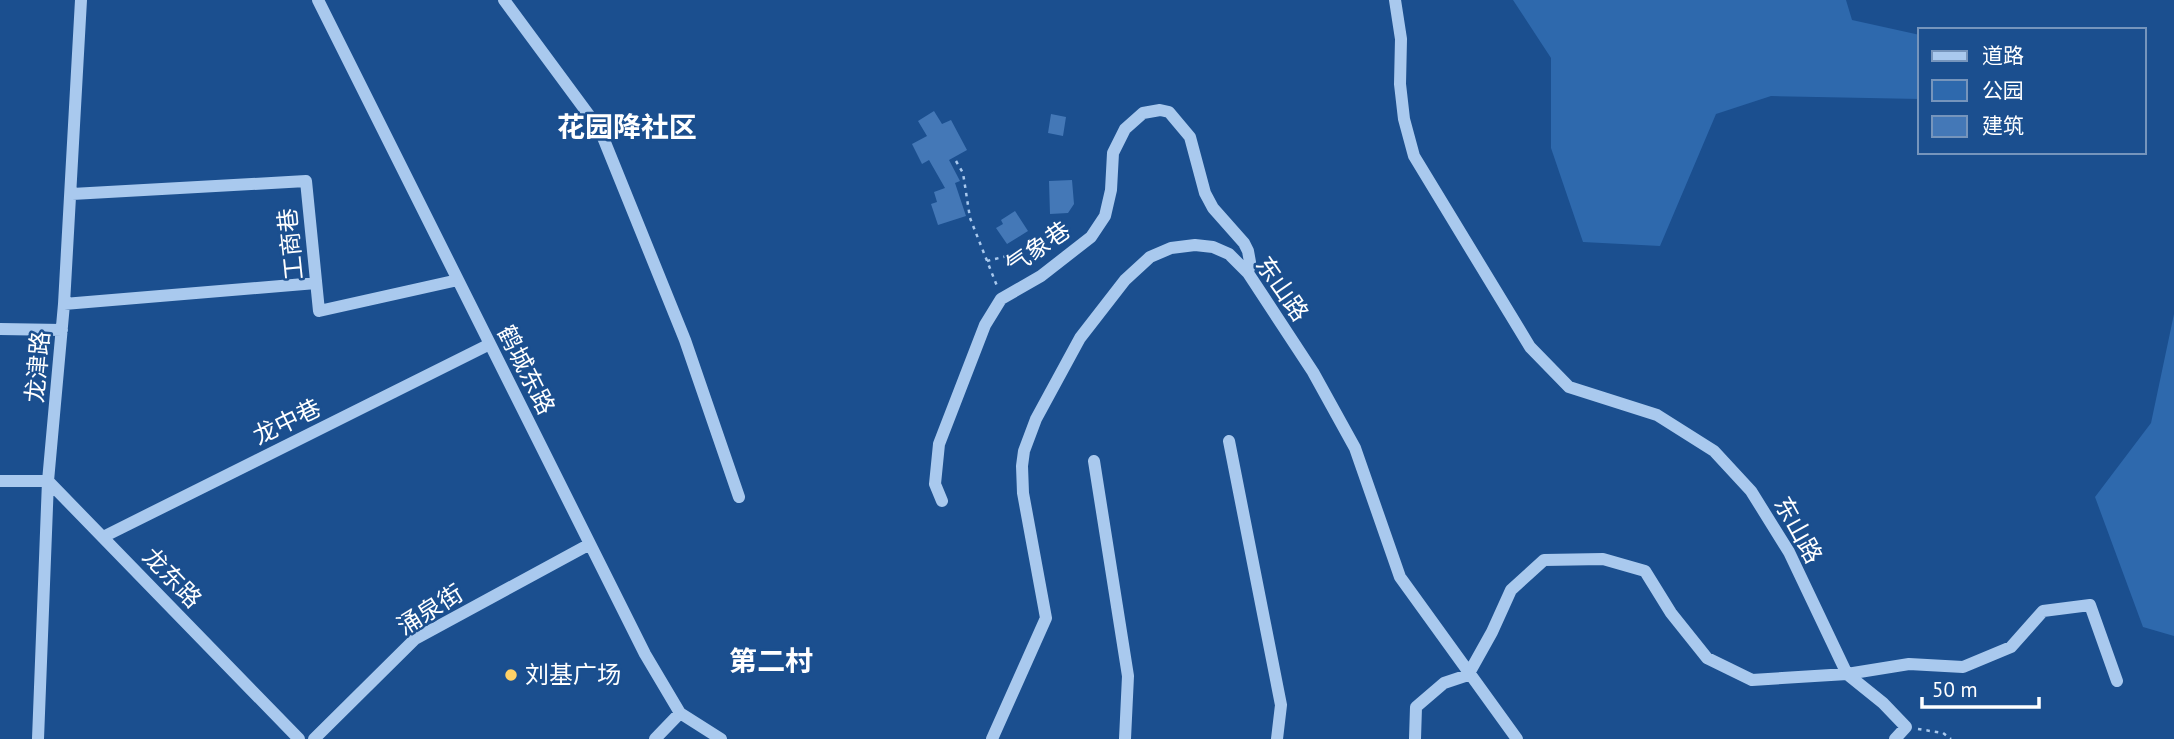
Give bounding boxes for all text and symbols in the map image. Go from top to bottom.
legend [1918,28,2146,154]
text: 道路 [1982,42,2024,69]
text: 公园 [1982,77,2024,104]
district label: 花园降社区 [557,108,697,145]
text: 建筑 [1982,112,2024,139]
street label: 工商巷 [271,207,310,281]
street label: 气象巷 [999,214,1076,281]
street label: 东山路 [1249,250,1316,327]
street label: 鹤城东路 [491,320,562,420]
street label: 龙津路 [19,330,56,404]
street label: 龙中巷 [248,392,326,451]
street label: 东山路 [1767,491,1829,569]
street label: 龙东路 [136,541,209,614]
street label: 涌泉街 [391,577,468,642]
district label: 第二村 [729,642,813,679]
place label: 刘基广场 [525,659,621,690]
scale bar [1922,666,2039,710]
marker: 刘基广场 [503,667,519,683]
text: 50 m [1932,676,1978,703]

